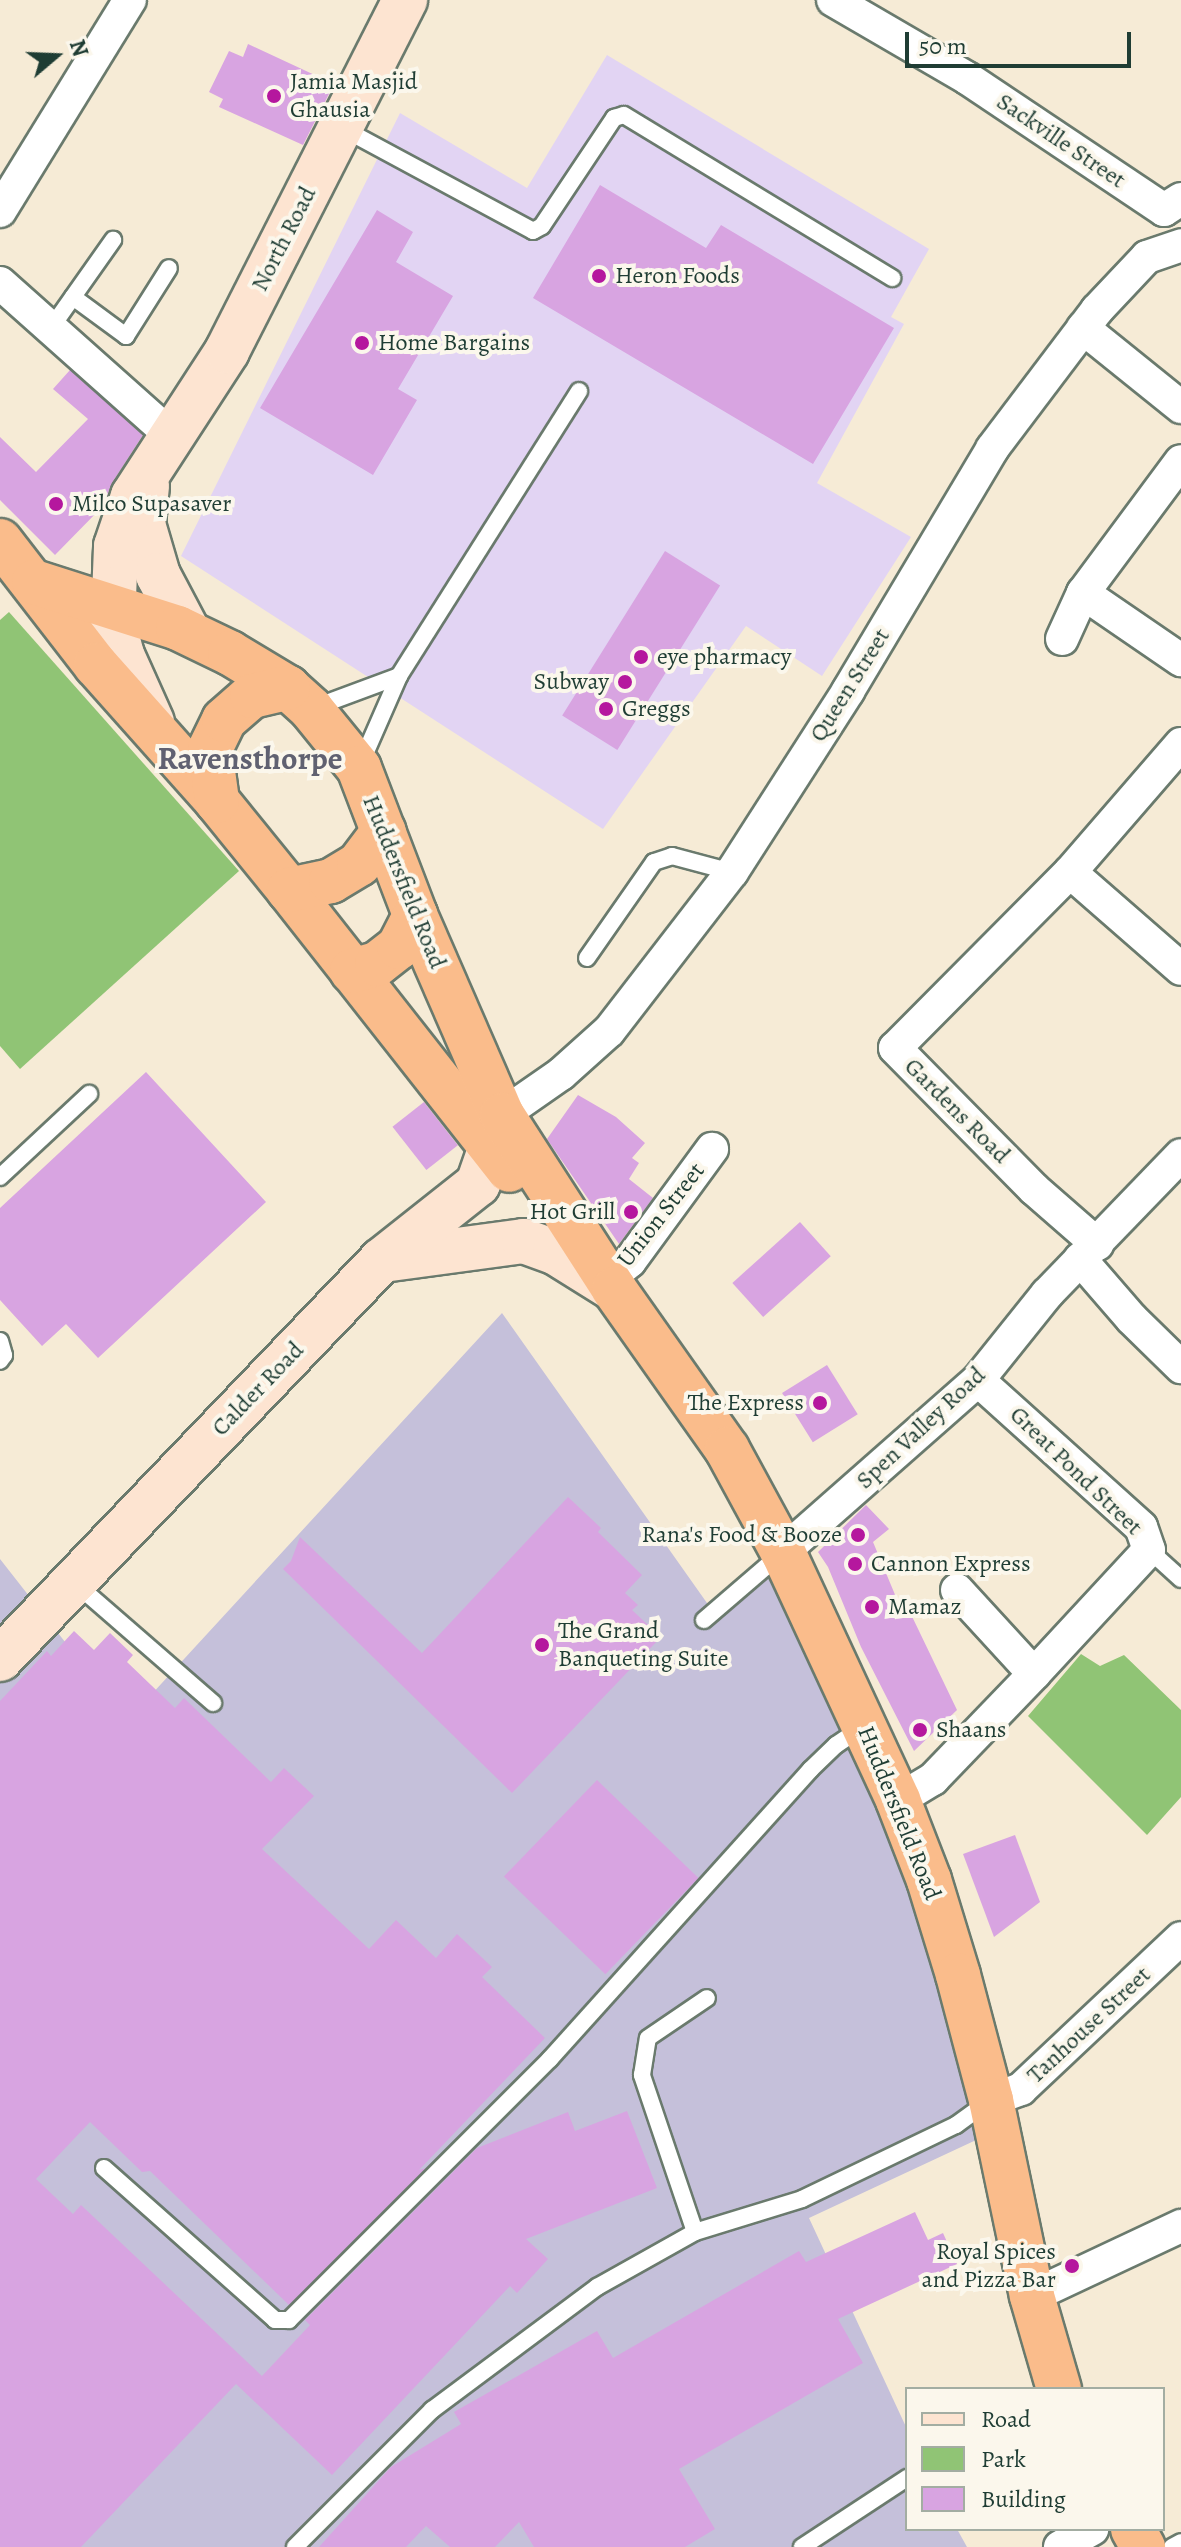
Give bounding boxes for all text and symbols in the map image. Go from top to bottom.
north arrow [16,16,96,96]
scale bar [909,16,1135,66]
text: 50 m [919,30,967,62]
text: N [62,36,95,61]
place label: Jamia Masjid Ghausia [290,68,418,124]
marker: Jamia Masjid Ghausia [265,87,283,105]
street label: Sackville Street [991,87,1131,195]
street label: North Road [245,182,323,296]
place label: Heron Foods [615,262,740,290]
marker: Heron Foods [590,267,608,285]
place label: Home Bargains [378,329,530,357]
marker: Home Bargains [353,334,371,352]
place label: Milco Supasaver [72,490,231,518]
marker: Milco Supasaver [47,495,65,513]
street label: Queen Street [804,623,896,747]
place label: eye pharmacy [657,643,791,671]
marker: eye pharmacy [632,648,650,666]
place label: Subway [534,668,609,696]
marker: Subway [616,673,634,691]
place label: Greggs [622,695,691,723]
marker: Greggs [597,700,615,718]
district label: Ravensthorpe [157,739,343,777]
street label: Huddersfield Road [356,791,452,973]
street label: Gardens Road [898,1052,1016,1170]
street label: Union Street [611,1157,711,1273]
place label: Hot Grill [530,1198,615,1226]
marker: Hot Grill [622,1203,640,1221]
street label: Calder Road [206,1336,310,1442]
street label: Spen Valley Road [851,1361,991,1495]
place label: The Express [687,1389,804,1417]
marker: The Express [811,1394,829,1412]
street label: Great Pond Street [1004,1401,1148,1541]
place label: Rana's Food & Booze [642,1521,842,1549]
marker: Rana's Food & Booze [849,1526,867,1544]
place label: Cannon Express [871,1550,1031,1578]
marker: Cannon Express [846,1555,864,1573]
place label: Mamaz [888,1593,961,1621]
marker: Mamaz [863,1598,881,1616]
place label: The Grand Banqueting Suite [558,1617,729,1673]
marker: The Grand Banqueting Suite [533,1636,551,1654]
place label: Shaans [936,1716,1006,1744]
marker: Shaans [911,1721,929,1739]
street label: Huddersfield Road [851,1722,947,1904]
street label: Tanhouse Street [1021,1961,1157,2089]
place label: Royal Spices and Pizza Bar [922,2238,1056,2294]
marker: Royal Spices and Pizza Bar [1063,2257,1081,2275]
legend [905,2387,1165,2531]
text: Road [981,2403,1031,2435]
text: Park [981,2443,1026,2475]
text: Building [981,2483,1066,2515]

